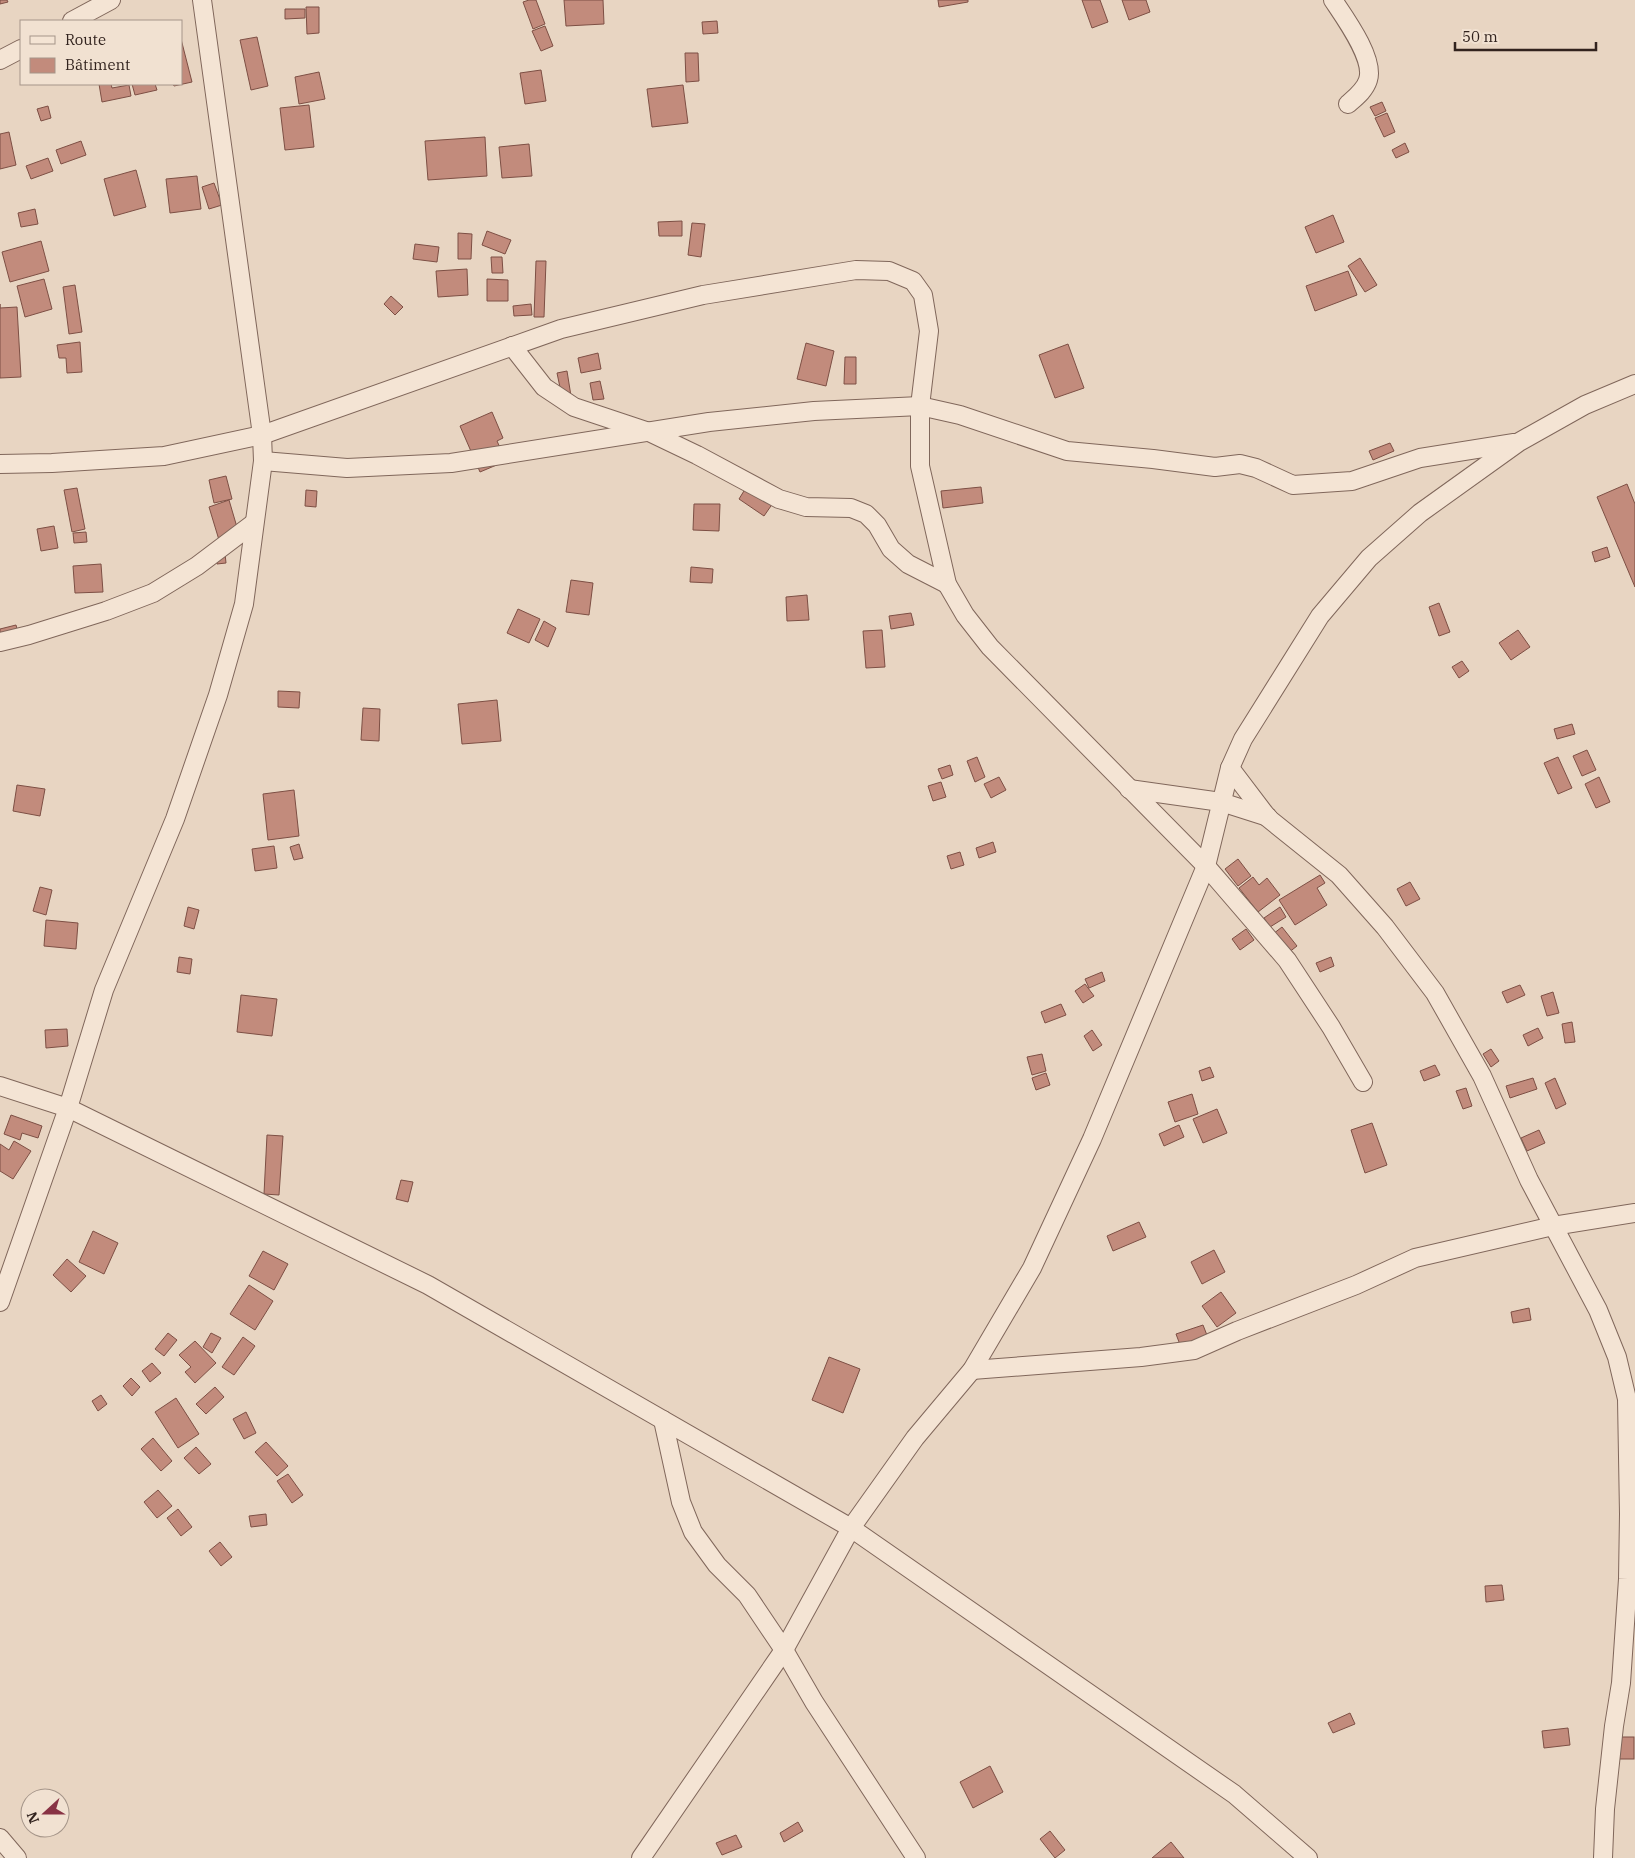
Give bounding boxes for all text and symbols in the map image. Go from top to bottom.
legend [20,20,182,85]
scale bar [1455,20,1596,52]
text: 50 m [1462,27,1498,46]
text: Route [65,30,106,49]
text: Bâtiment [65,55,130,74]
north arrow [20,1788,70,1838]
text: N [22,1809,43,1826]

